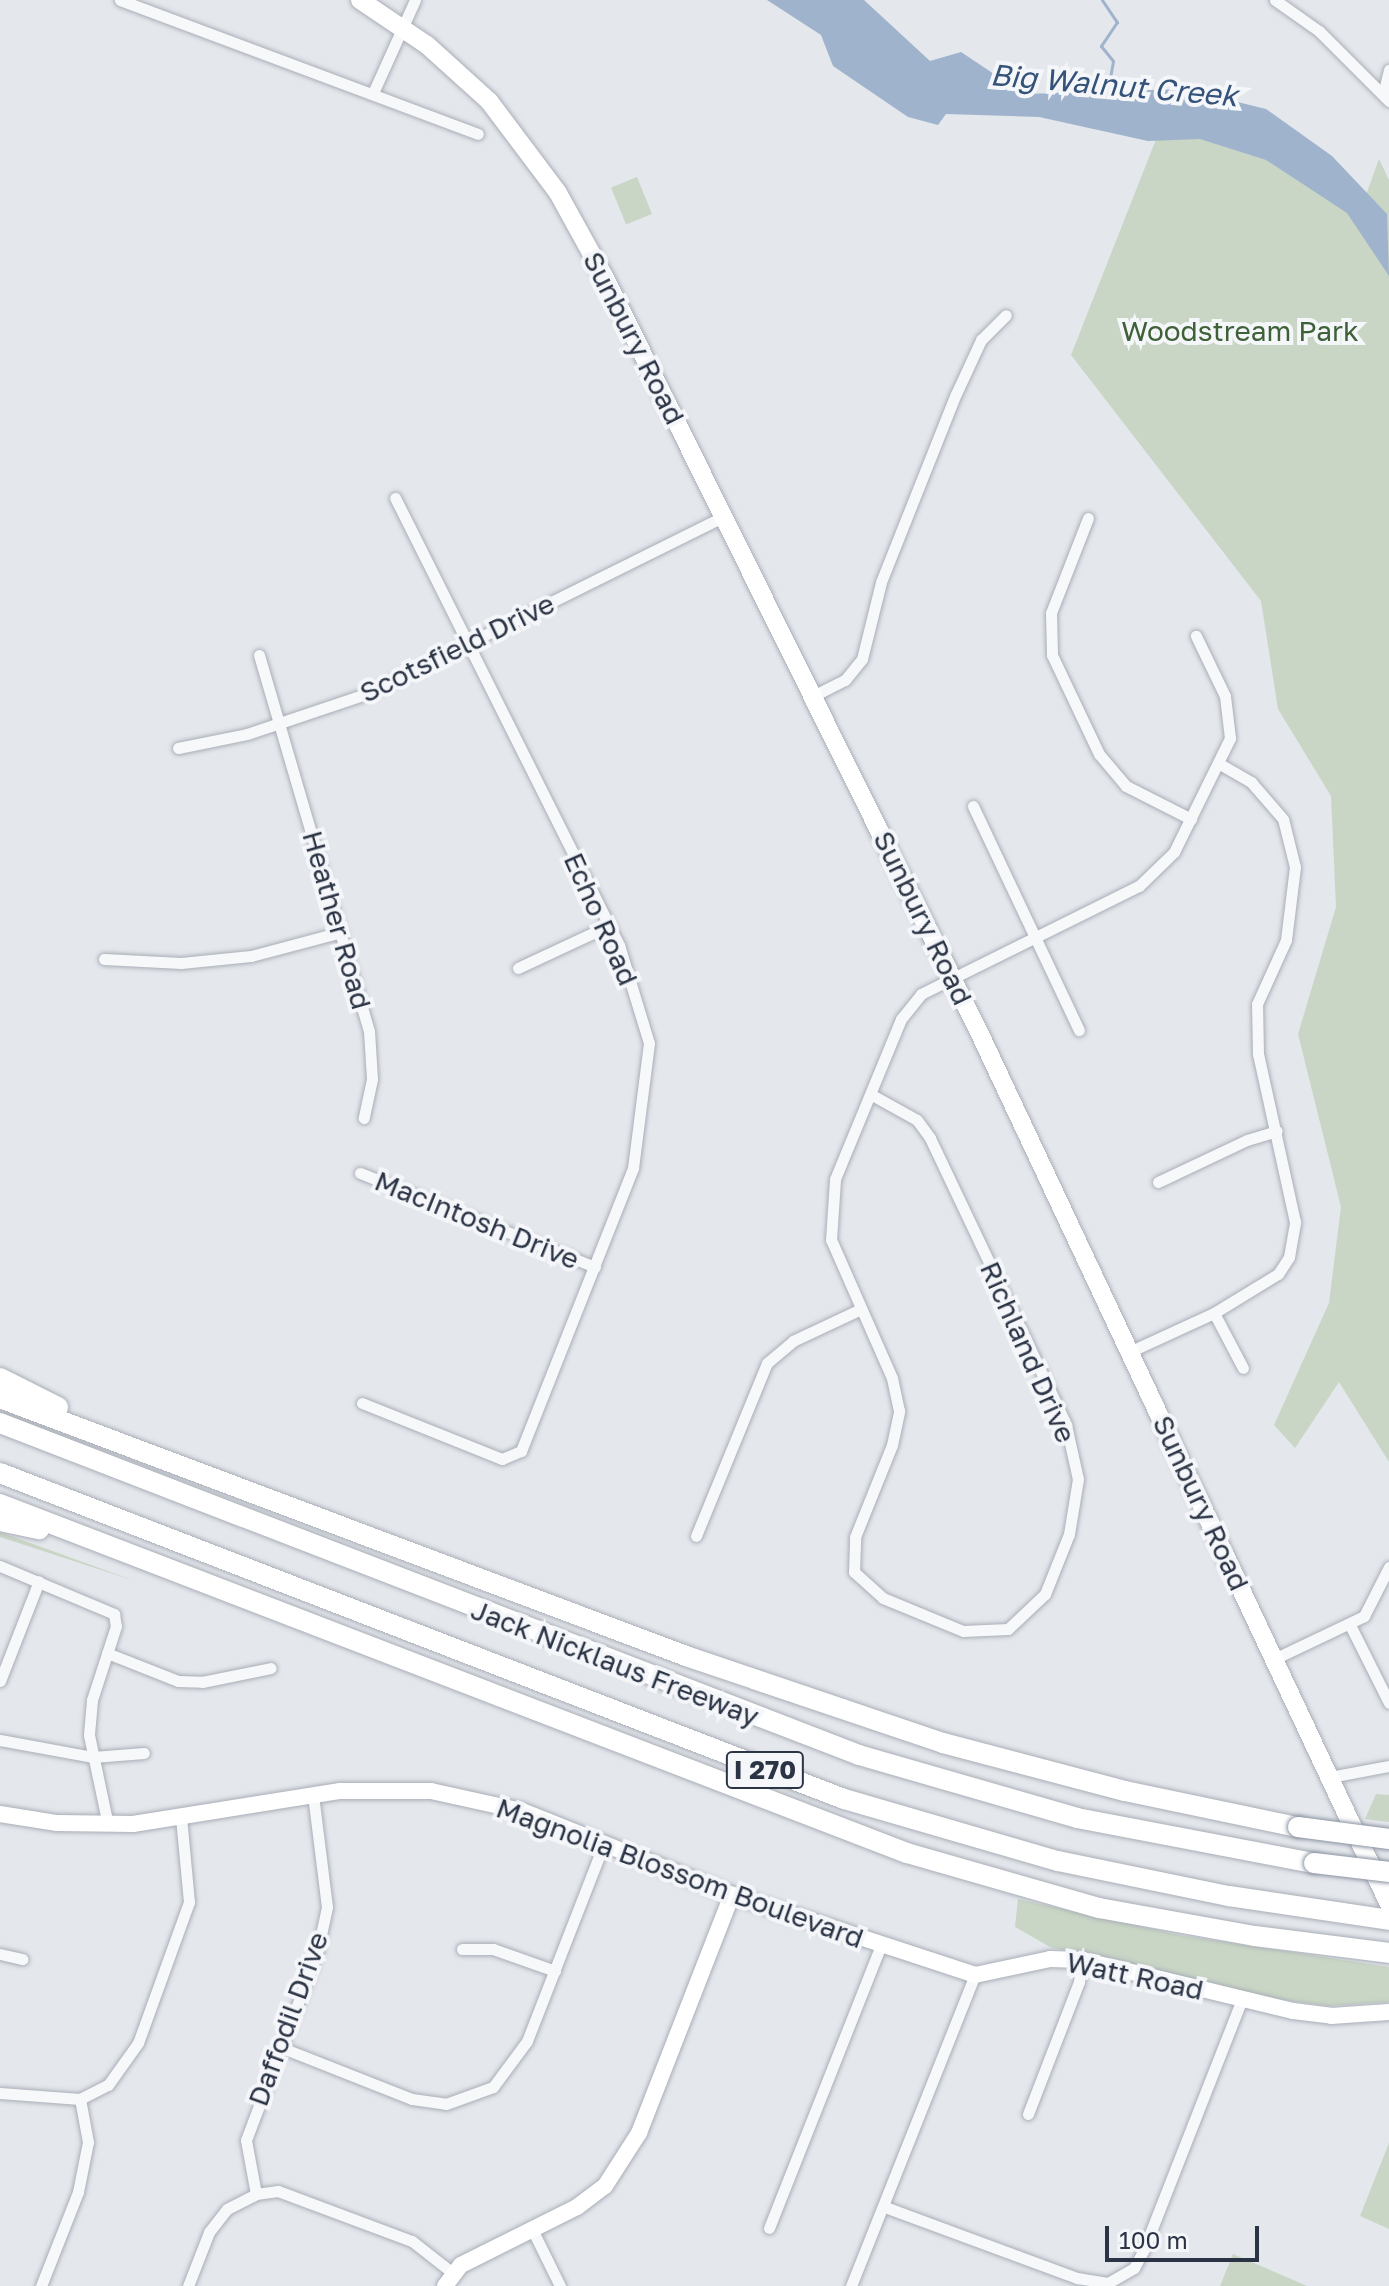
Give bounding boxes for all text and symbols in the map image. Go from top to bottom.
water label: Big Walnut Creek [989,56,1239,114]
street label: Sunbury Road [576,246,692,430]
park label: Woodstream Park [1121,314,1359,348]
street label: Scotsfield Drive [354,586,560,710]
street label: Sunbury Road [866,826,980,1010]
street label: Heather Road [295,827,379,1013]
street label: Echo Road [557,847,645,991]
street label: MacIntosh Drive [370,1164,584,1276]
street label: Richland Drive [973,1256,1083,1448]
street label: Sunbury Road [1146,1410,1256,1596]
street label: Jack Nicklaus Freeway [466,1593,764,1733]
road number: I 270 [725,1748,805,1792]
street label: Magnolia Blossom Boulevard [492,1791,868,1955]
street label: Daffodil Drive [241,1927,335,2111]
street label: Watt Road [1064,1945,1206,2007]
scale bar [1109,2210,1263,2260]
text: 100 m [1119,2225,1188,2254]

